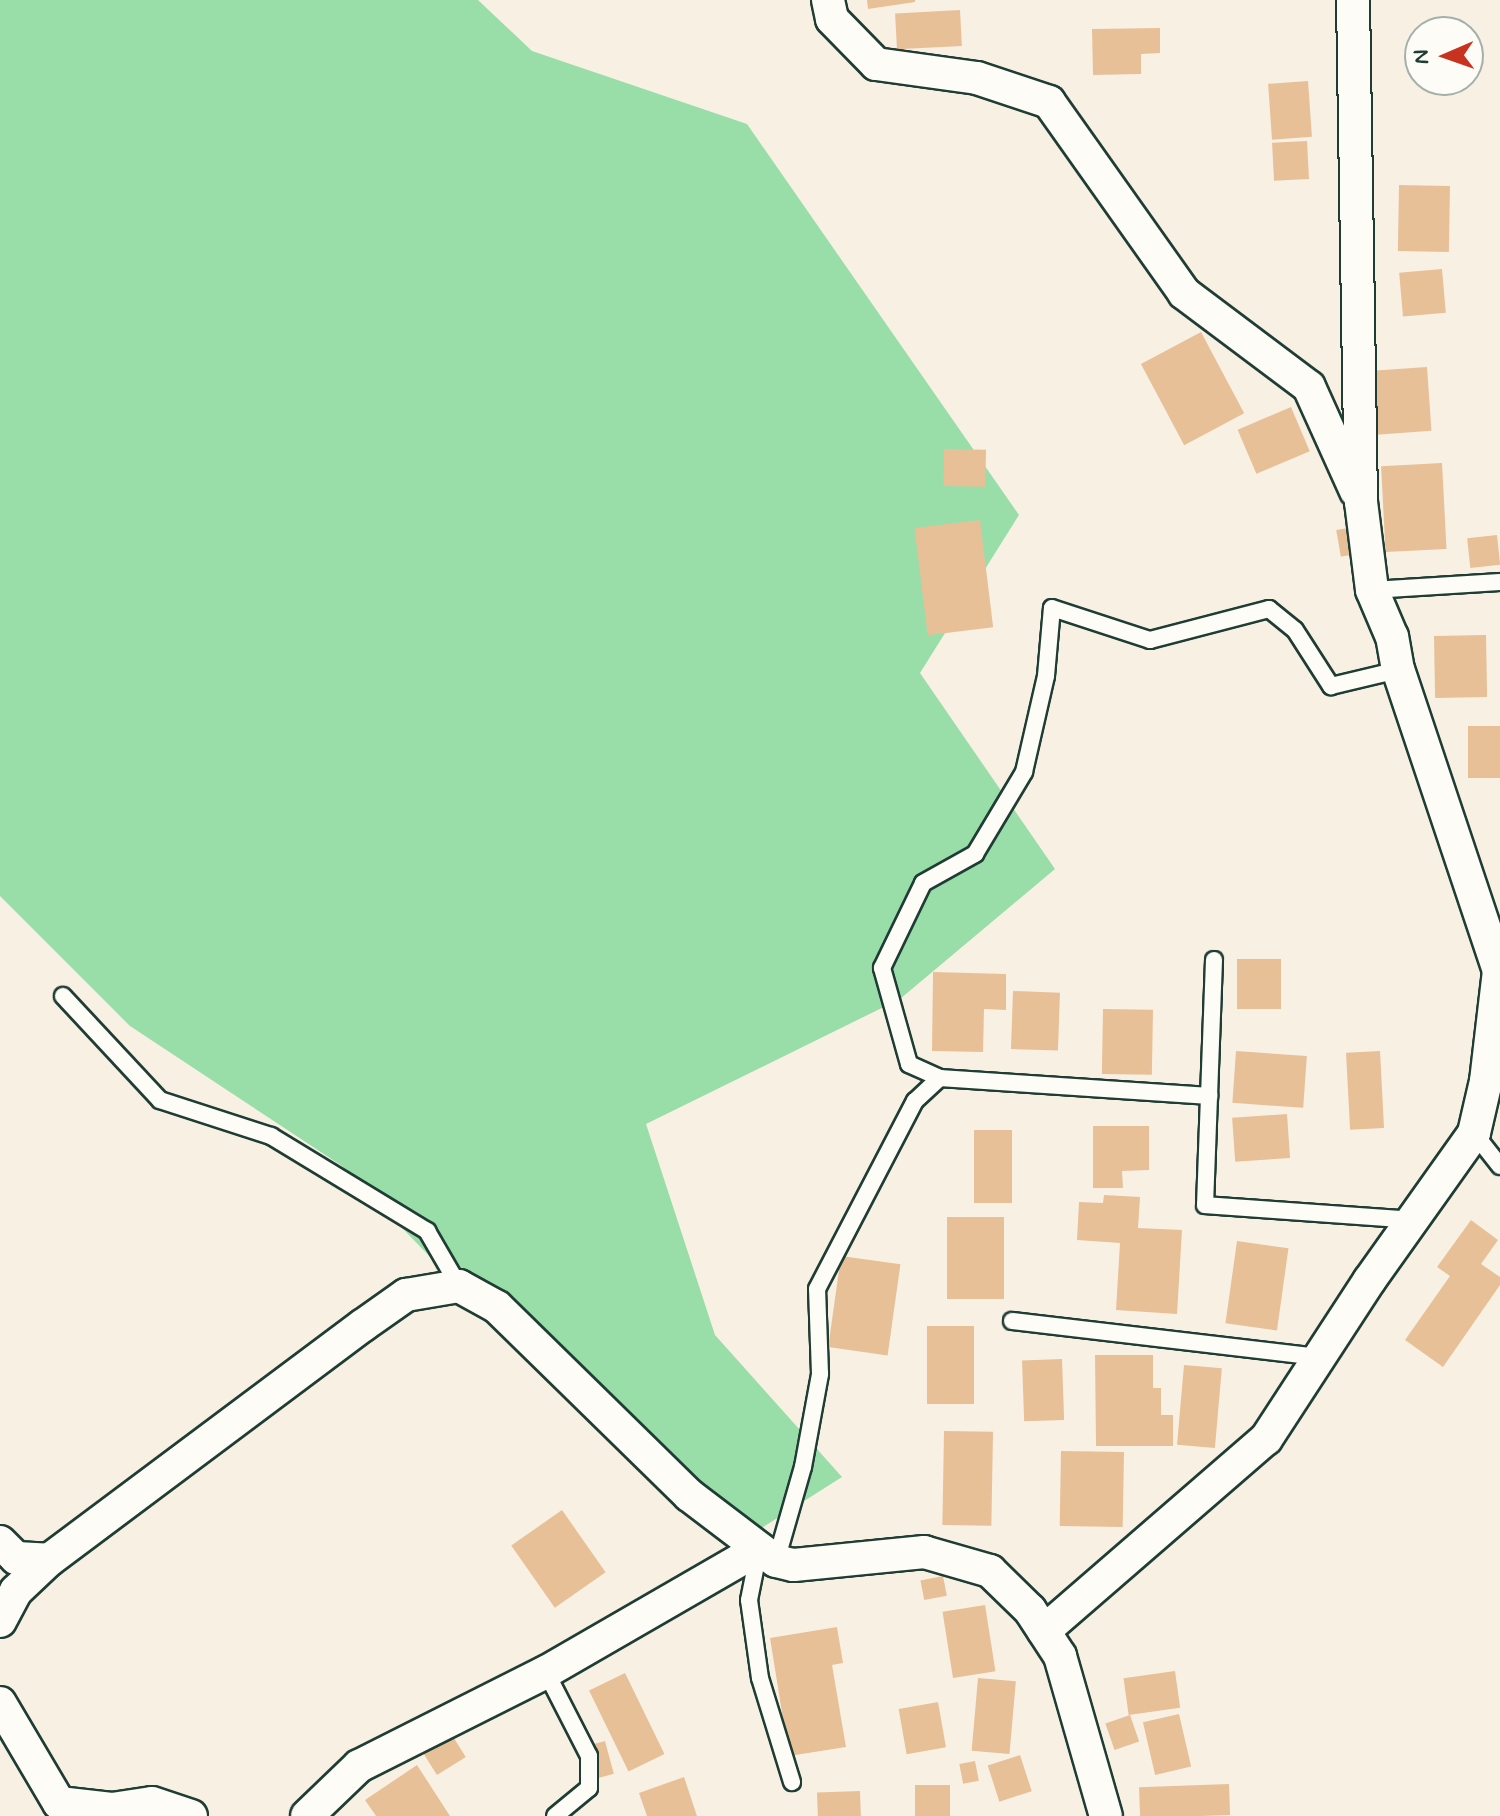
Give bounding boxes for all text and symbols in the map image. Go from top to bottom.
north arrow [1404,16,1484,96]
text: N [1408,49,1436,65]

